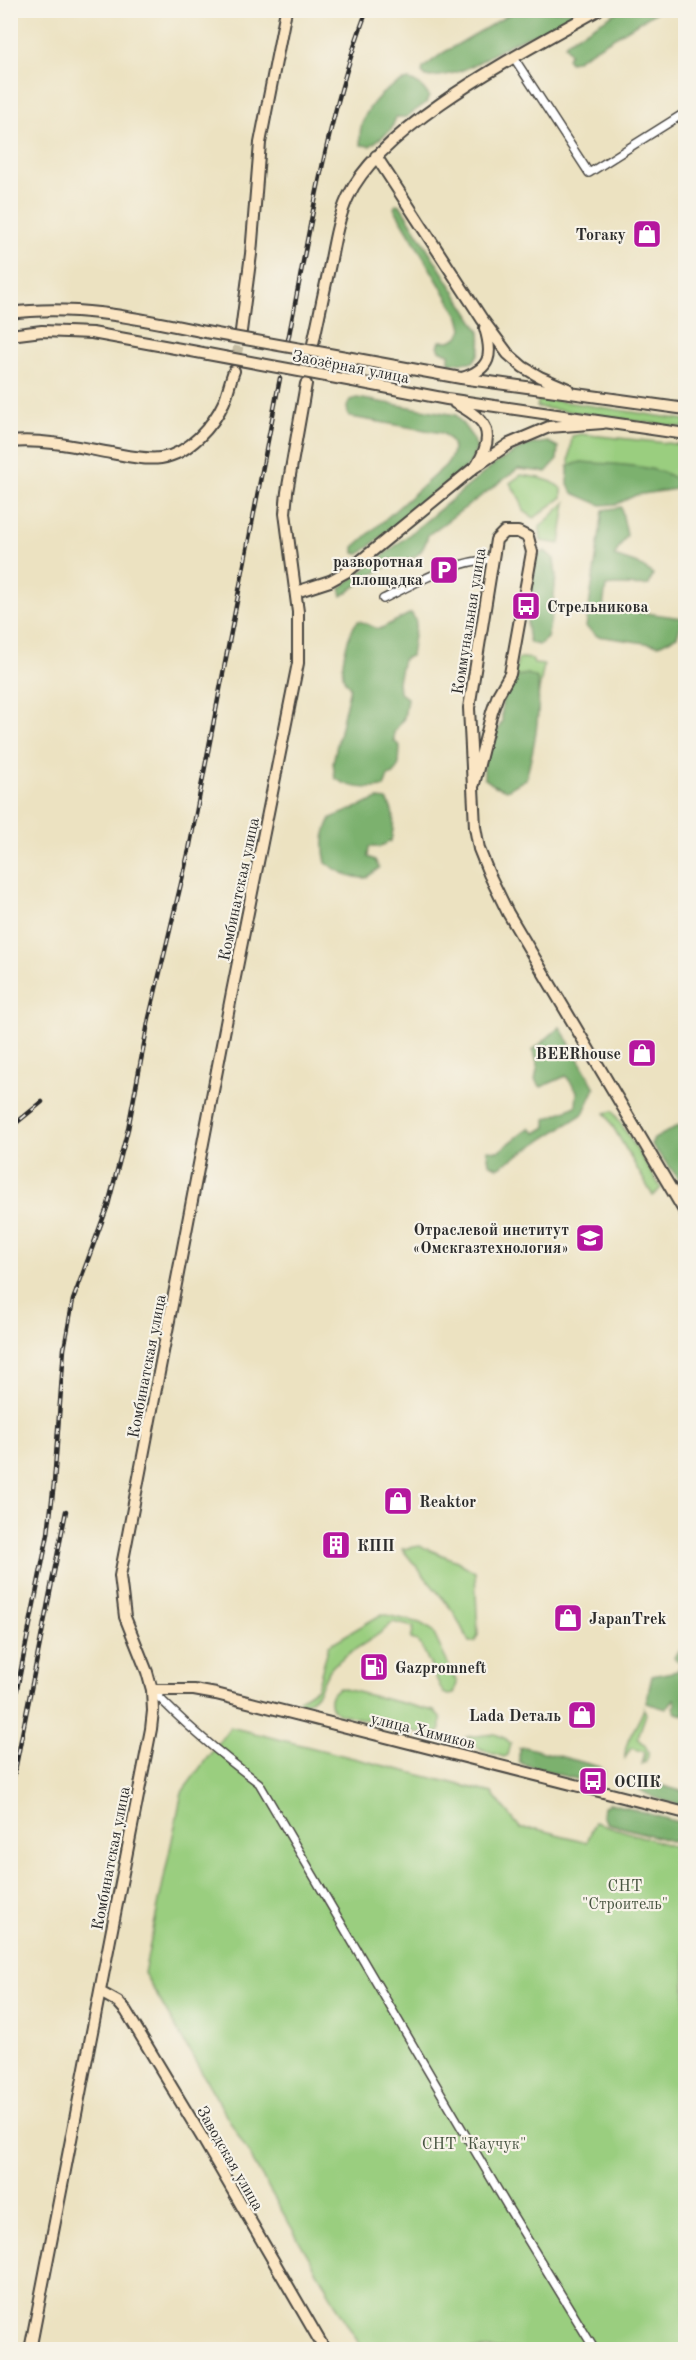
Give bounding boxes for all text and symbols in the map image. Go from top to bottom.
shop icon: Тогаку [631,218,663,250]
place label: Тогаку [575,228,626,244]
street label: Заозёрная улица [291,349,411,387]
street label: Коммунальная улица [450,547,489,696]
parking icon: разворотная площадка [428,554,460,586]
place label: разворотная площадка [333,555,423,589]
bus stop icon: Стрельникова [510,590,542,622]
place label: Стрельникова [547,600,649,616]
street label: Комбинатская улица [217,816,263,963]
shop icon: BEERhouse [626,1037,658,1069]
place label: BEERhouse [536,1047,621,1063]
school or university icon: Отраслевой институт «Омскгазтехнология» [574,1222,606,1254]
place label: Отраслевой институт «Омскгазтехнология» [412,1223,569,1257]
street label: Комбинатская улица [126,1293,170,1440]
shop icon: Reaktor [382,1485,414,1517]
place label: Reaktor [419,1495,476,1511]
building icon: КПП [320,1529,352,1561]
place label: КПП [357,1539,395,1555]
shop icon: JapanTrek [552,1602,584,1634]
place label: JapanTrek [589,1612,666,1628]
fuel station icon: Gazpromneft [358,1651,390,1683]
place label: Gazpromneft [395,1661,487,1677]
shop icon: Lada Dеталь [566,1699,598,1731]
place label: Lada Dеталь [469,1709,561,1725]
street label: улица Химиков [368,1711,477,1753]
bus stop icon: ОСПК [577,1765,609,1797]
place label: ОСПК [614,1775,661,1791]
street label: Комбинатская улица [90,1785,134,1932]
park label: СНТ "Строитель" [582,1879,668,1913]
street label: Заводская улица [193,2104,266,2214]
park label: СНТ "Каучук" [422,2137,526,2153]

